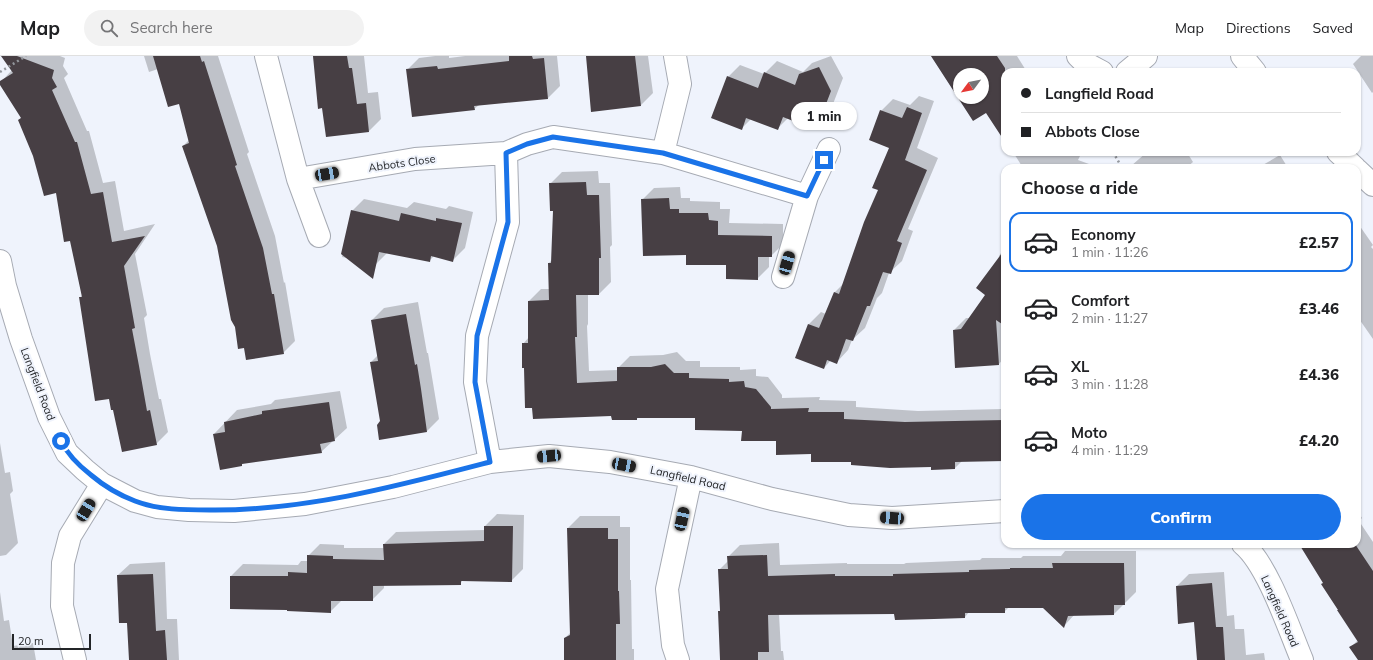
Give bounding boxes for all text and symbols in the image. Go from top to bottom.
search box [84,10,364,46]
text: Map [20,16,60,40]
icon: search [98,17,120,39]
text: Search here [130,18,213,37]
text: Map [1175,19,1204,37]
text: Directions [1226,19,1291,37]
text: Saved [1313,19,1353,37]
north arrow [953,68,989,104]
map controls [953,68,989,104]
text: Langfield Road [1045,84,1154,103]
callout: 1 min [791,102,857,130]
text: 1 min [807,108,841,124]
text: Abbots Close [1045,122,1140,141]
street label: Abbots Close [368,151,436,175]
route end [815,151,833,169]
car [314,166,340,182]
text: Choose a ride [1021,176,1138,199]
icon: car [1023,224,1059,260]
text: Economy [1071,225,1136,244]
text: £2.57 [1299,233,1339,252]
text: 1 min · 11:26 [1071,244,1148,260]
car [778,250,796,276]
icon: car [1023,290,1059,326]
text: Comfort [1071,291,1129,310]
text: £3.46 [1299,299,1339,318]
text: 2 min · 11:27 [1071,310,1148,326]
street label: Langfield Road [18,346,58,422]
icon: car [1023,356,1059,392]
text: XL [1071,357,1089,376]
text: £4.36 [1299,365,1339,384]
text: 3 min · 11:28 [1071,376,1148,392]
icon: car [1023,422,1059,458]
text: Moto [1071,423,1107,442]
text: £4.20 [1299,431,1339,450]
route start [52,432,70,450]
text: 4 min · 11:29 [1071,442,1148,458]
car [537,449,561,463]
car [611,457,637,473]
street label: Langfield Road [649,463,727,493]
button: Confirm [1021,494,1341,540]
car [75,497,97,523]
car [674,506,690,532]
car [880,511,904,525]
street label: Langfield Road [1258,573,1302,649]
scale bar [12,632,91,651]
text: 20 m [18,634,44,648]

